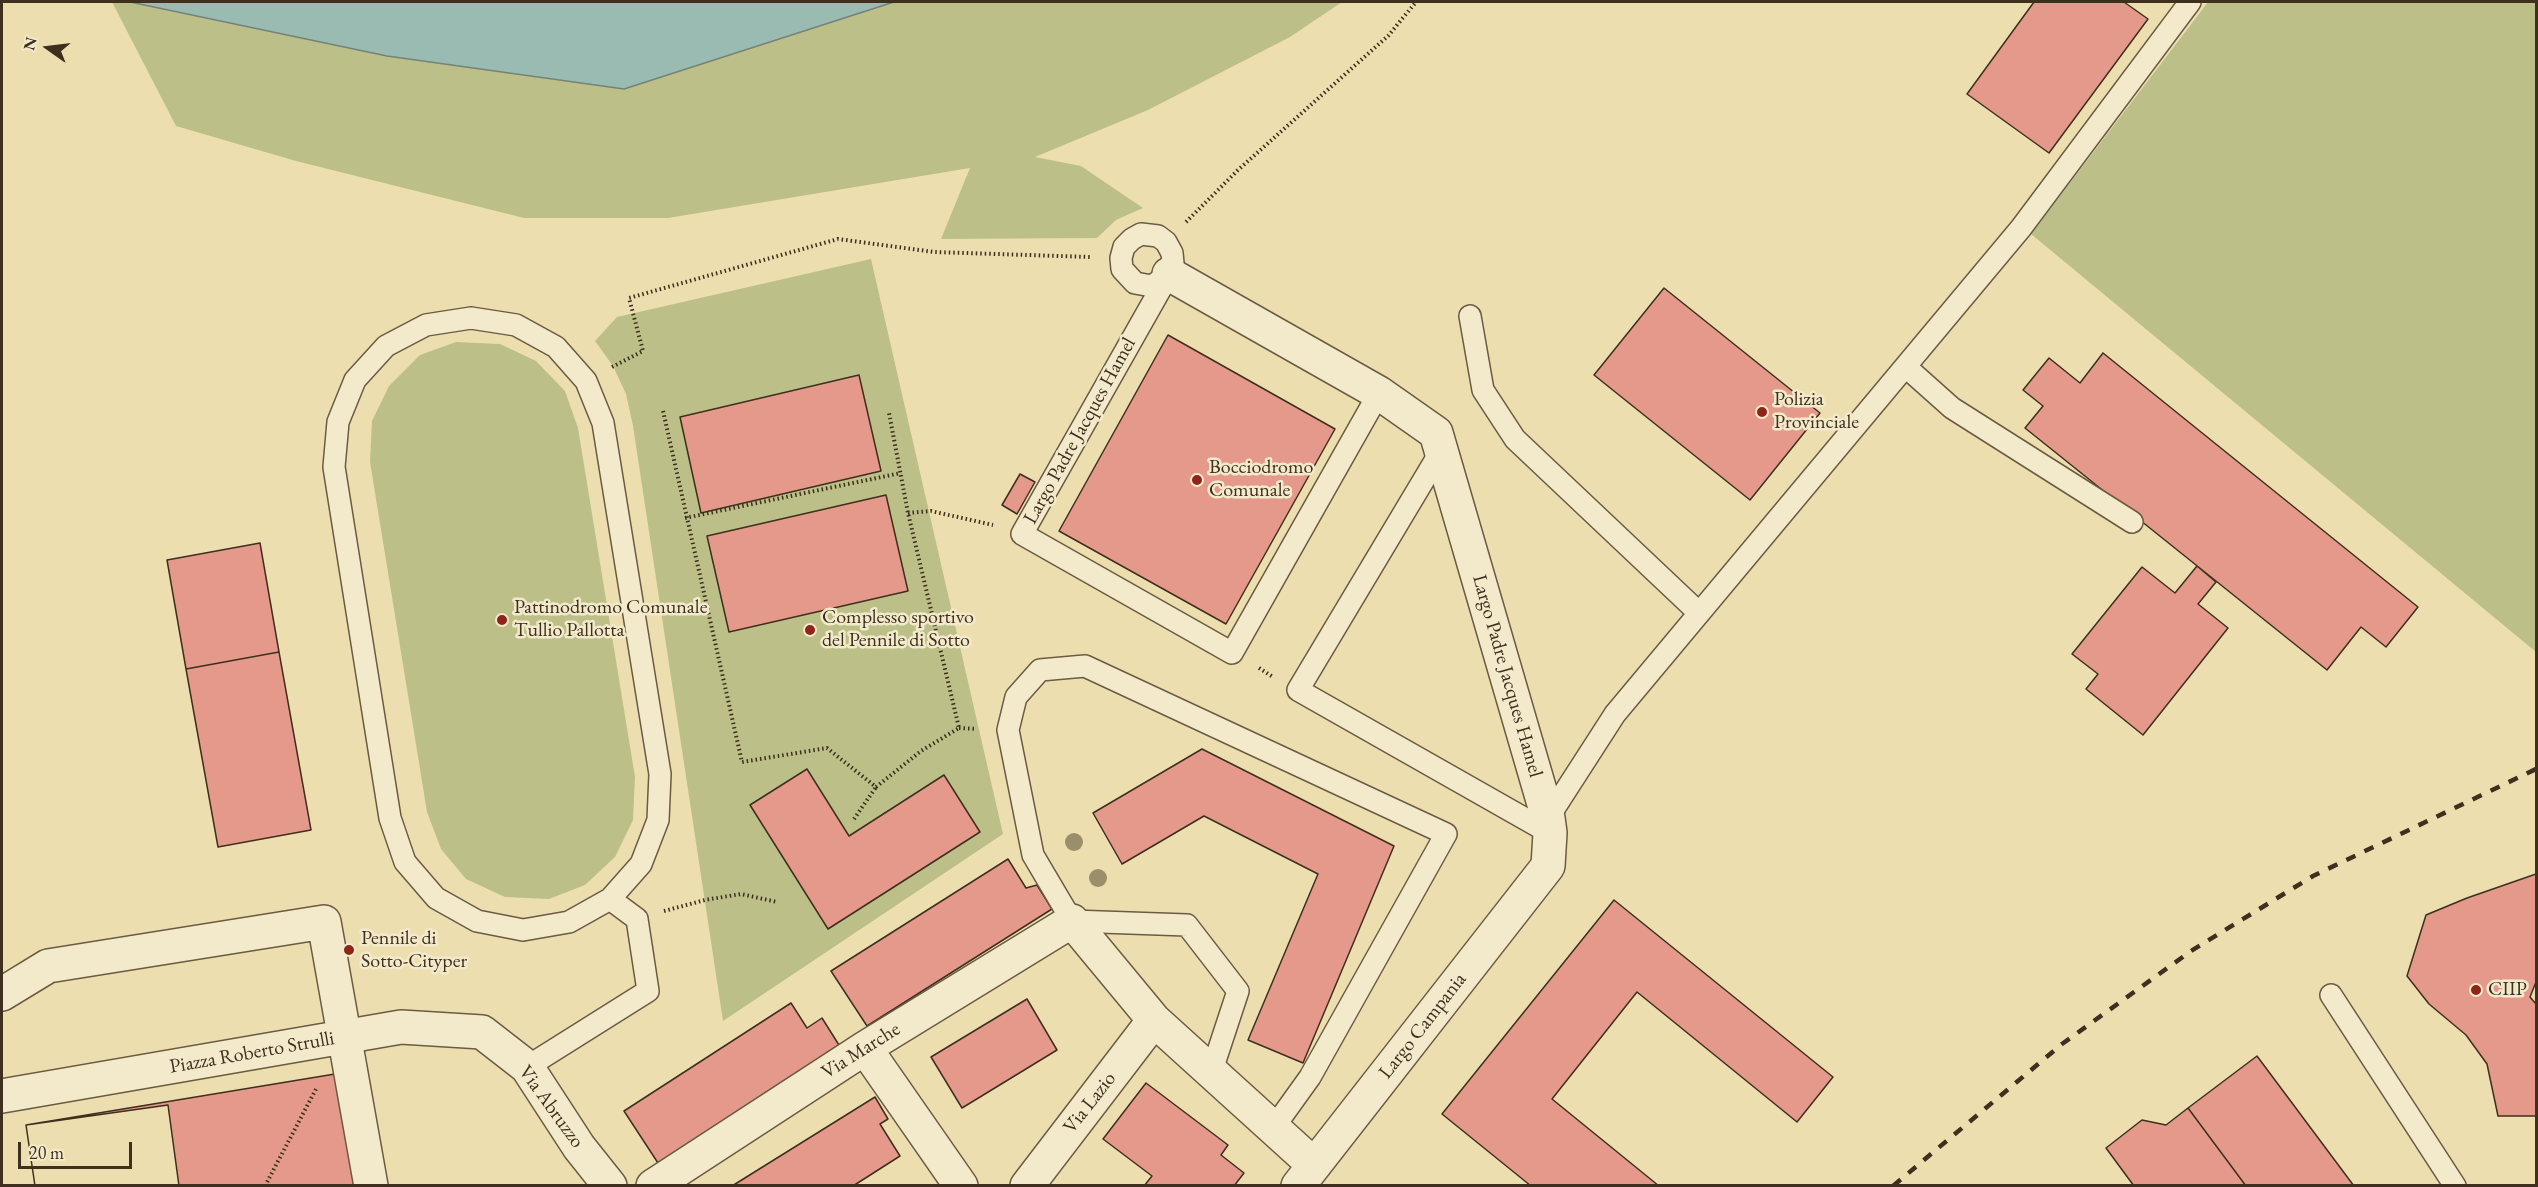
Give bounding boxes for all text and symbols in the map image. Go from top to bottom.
north arrow [18,18,78,78]
text: N [18,35,42,52]
street label: Largo Padre Jacques Hamel [1019,333,1141,529]
place label: Polizia Provinciale [1774,388,1859,435]
marker: Polizia Provinciale [1755,405,1769,419]
place label: Bocciodromo Comunale [1209,456,1313,503]
marker: Bocciodromo Comunale [1190,473,1204,487]
street label: Largo Padre Jacques Hamel [1467,572,1547,780]
place label: Pattinodromo Comunale Tullio Pallotta [514,596,707,643]
place label: Complesso sportivo del Pennile di Sotto [822,606,974,653]
marker: Pattinodromo Comunale Tullio Pallotta [495,613,509,627]
marker: Complesso sportivo del Pennile di Sotto [803,623,817,637]
place label: Pennile di Sotto-Cityper [361,927,467,974]
marker: Pennile di Sotto-Cityper [342,943,356,957]
street label: Largo Campania [1374,968,1472,1084]
place label: CIIP [2488,978,2527,1002]
marker: CIIP [2469,983,2483,997]
street label: Via Marche [817,1017,905,1085]
street label: Piazza Roberto Strulli [168,1027,336,1079]
street label: Via Abruzzo [513,1061,589,1153]
street label: Via Lazio [1059,1067,1121,1139]
scale bar [21,1130,135,1168]
text: 20 m [29,1141,64,1164]

